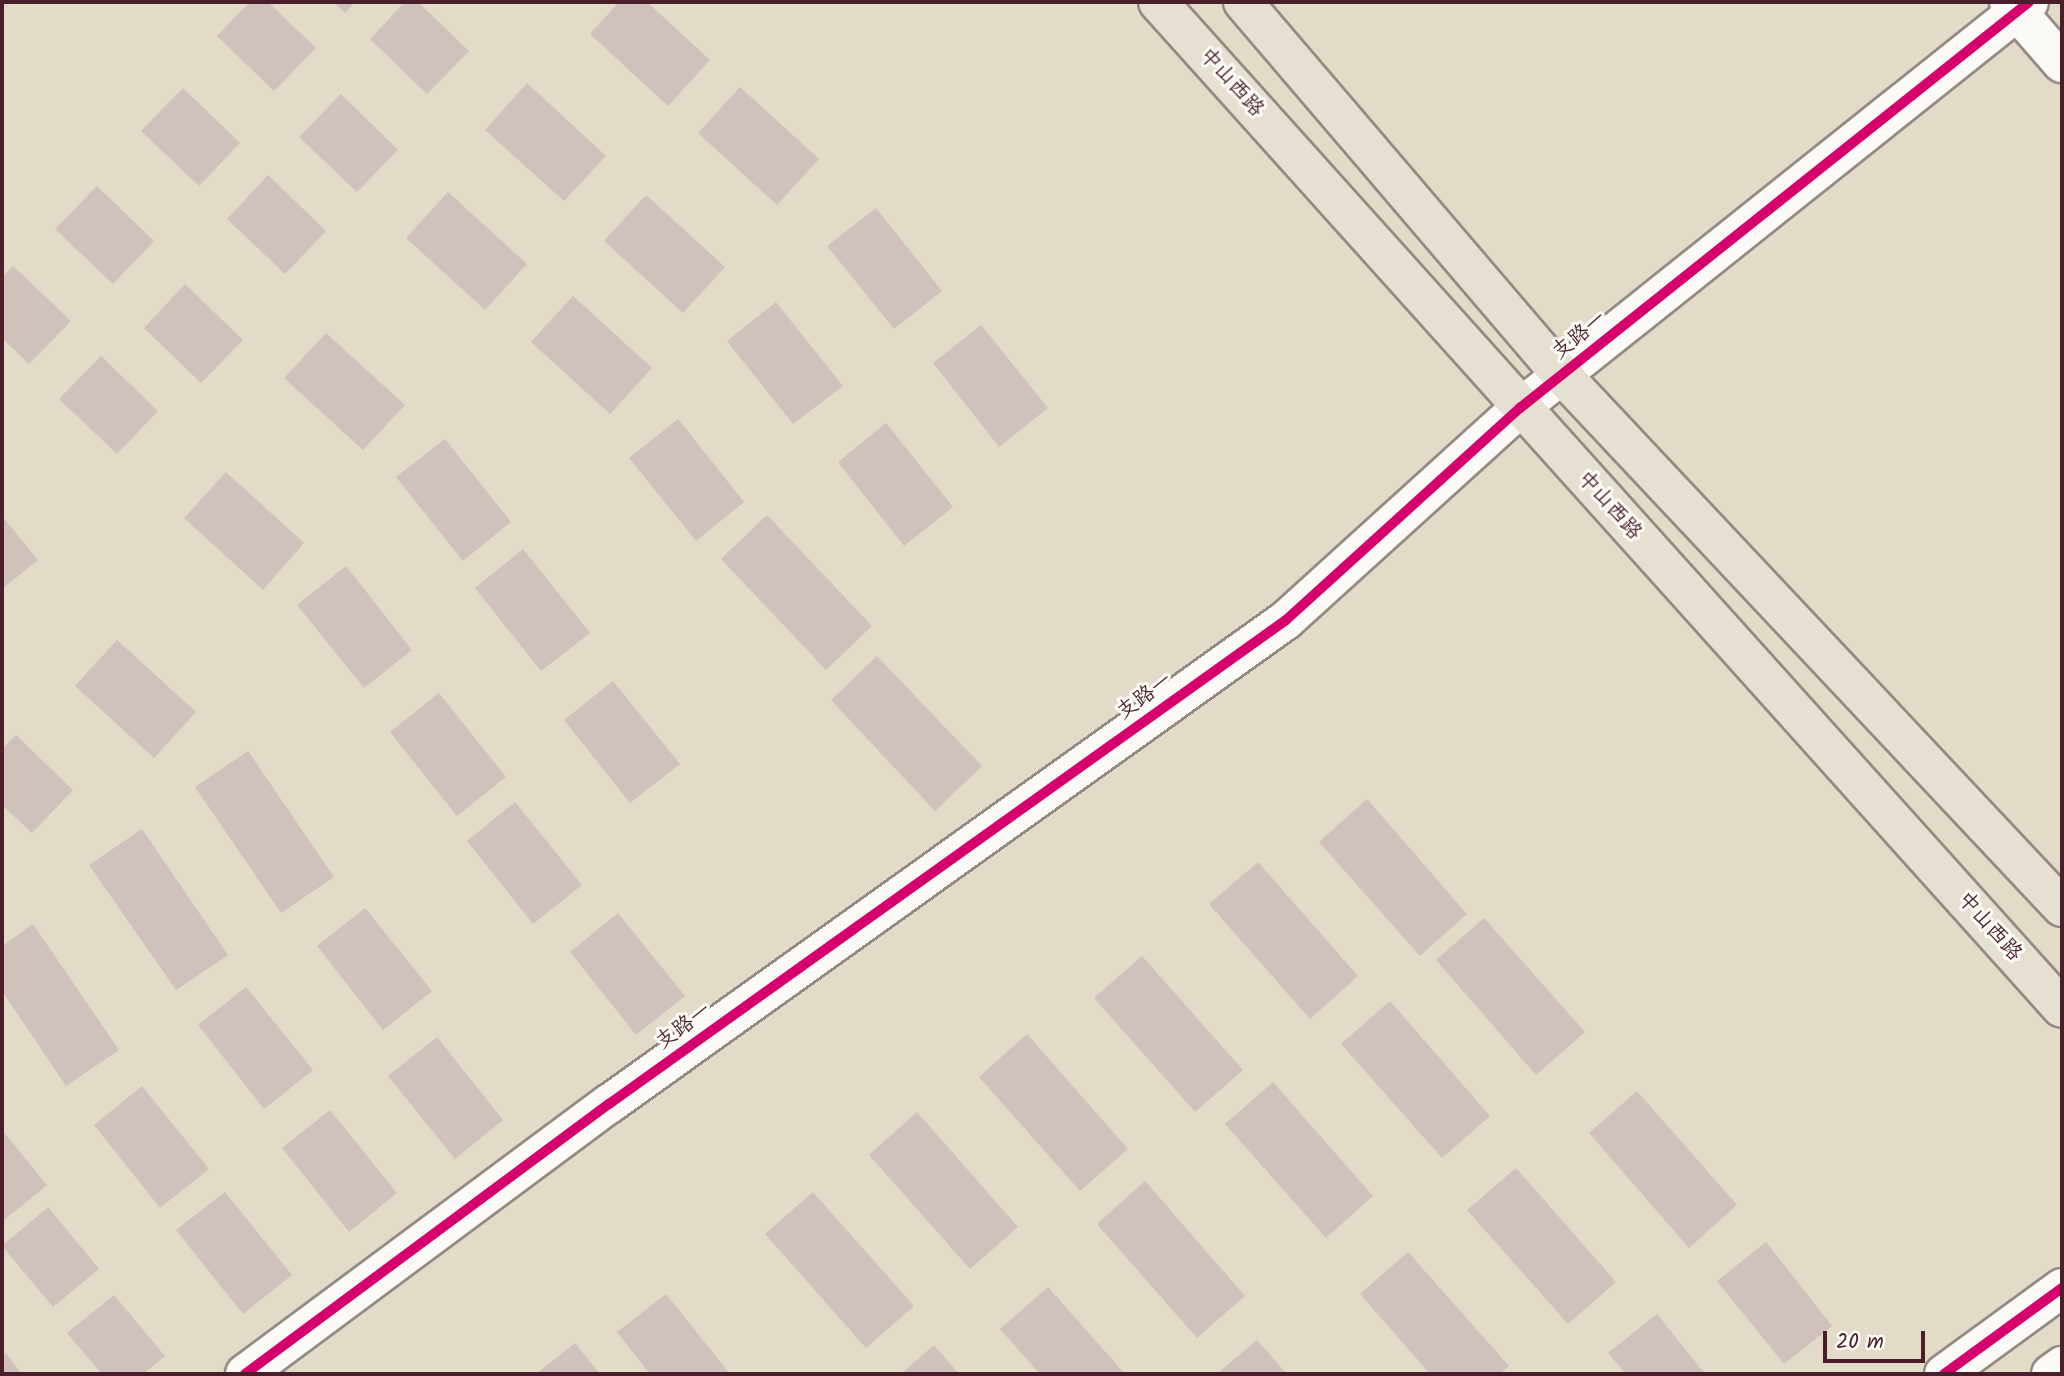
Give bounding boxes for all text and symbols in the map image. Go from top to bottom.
street label: 中山西路 [1194,43,1268,123]
street label: 支路一 [1548,306,1612,366]
street label: 中山西路 [1572,466,1646,546]
street label: 支路一 [1112,668,1178,726]
street label: 中山西路 [1952,887,2026,967]
street label: 支路一 [651,998,717,1056]
scale bar [1826,1316,1927,1360]
text: 20 m [1836,1326,1884,1359]

